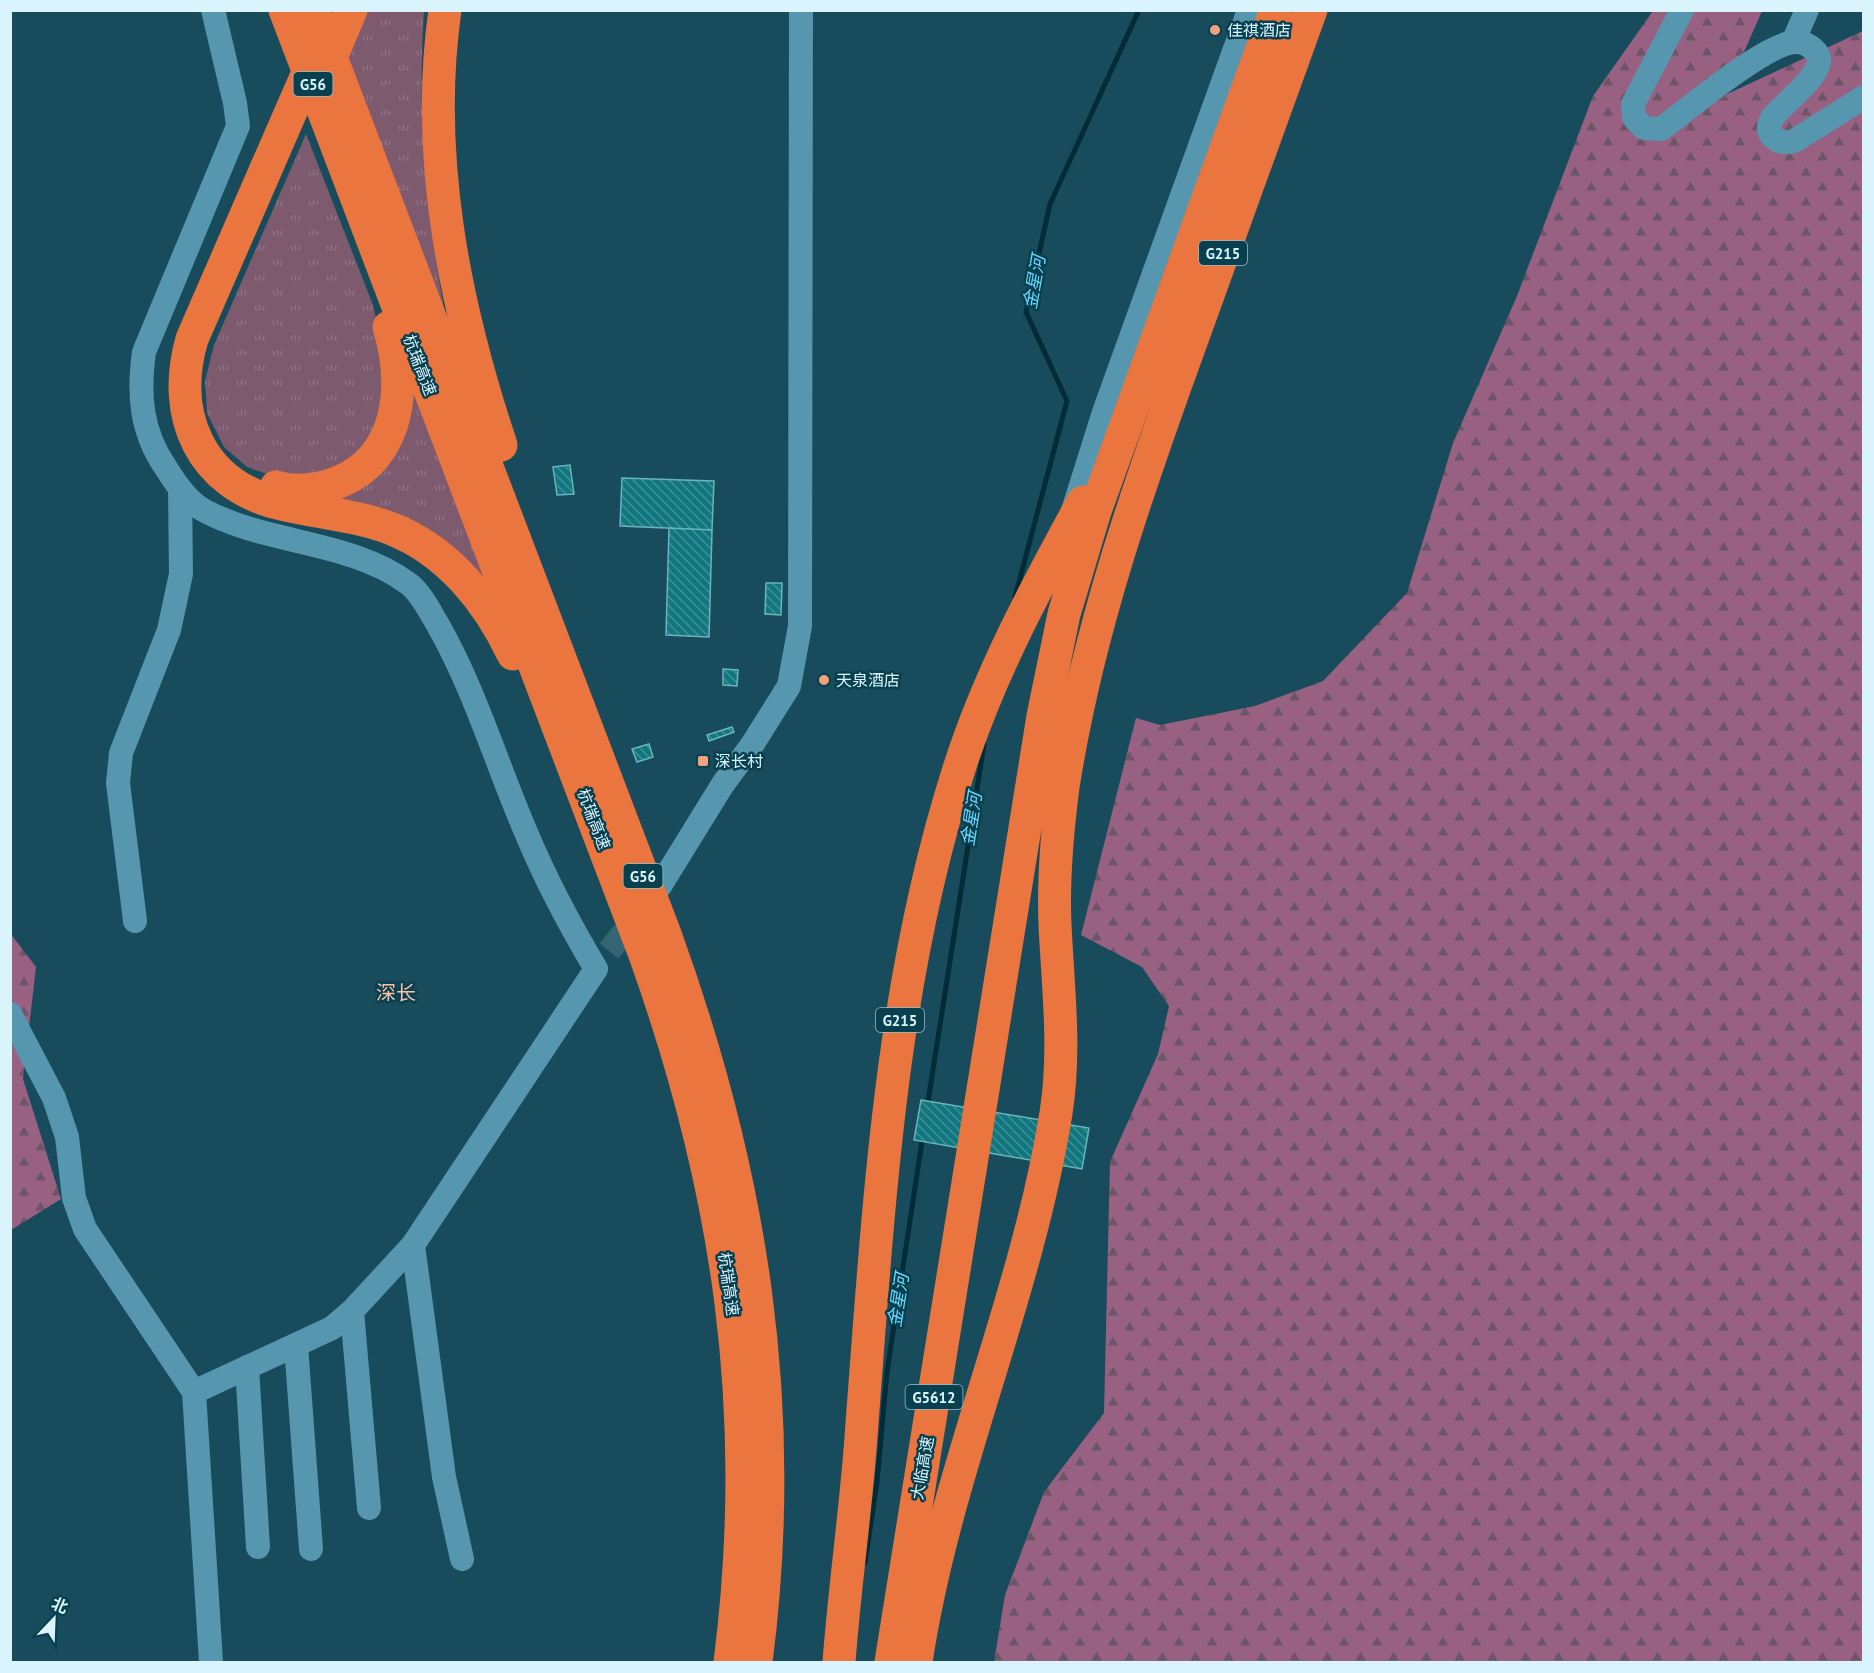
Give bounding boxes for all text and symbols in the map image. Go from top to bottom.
place label: 佳祺酒店 [1227,20,1291,40]
marker: 佳祺酒店 [1208,23,1222,37]
road number: G56 [294,72,332,96]
road number: G215 [1199,241,1247,265]
water label: 金星河 [1018,250,1051,311]
street label: 杭瑞高速 [399,332,441,398]
place label: 天泉酒店 [836,670,900,690]
marker: 天泉酒店 [817,673,831,687]
place label: 深长村 [715,751,763,771]
marker: 深长村 [696,754,710,768]
street label: 杭瑞高速 [573,786,615,852]
water label: 金星河 [955,788,987,847]
road number: G56 [624,864,662,888]
district label: 深长 [376,980,416,1006]
road number: G215 [876,1008,924,1032]
street label: 杭瑞高速 [715,1251,743,1317]
water label: 金星河 [882,1269,914,1328]
road number: G5612 [906,1385,962,1409]
street label: 大临高速 [907,1435,937,1501]
north arrow [24,1589,84,1649]
text: 北 [49,1593,71,1618]

